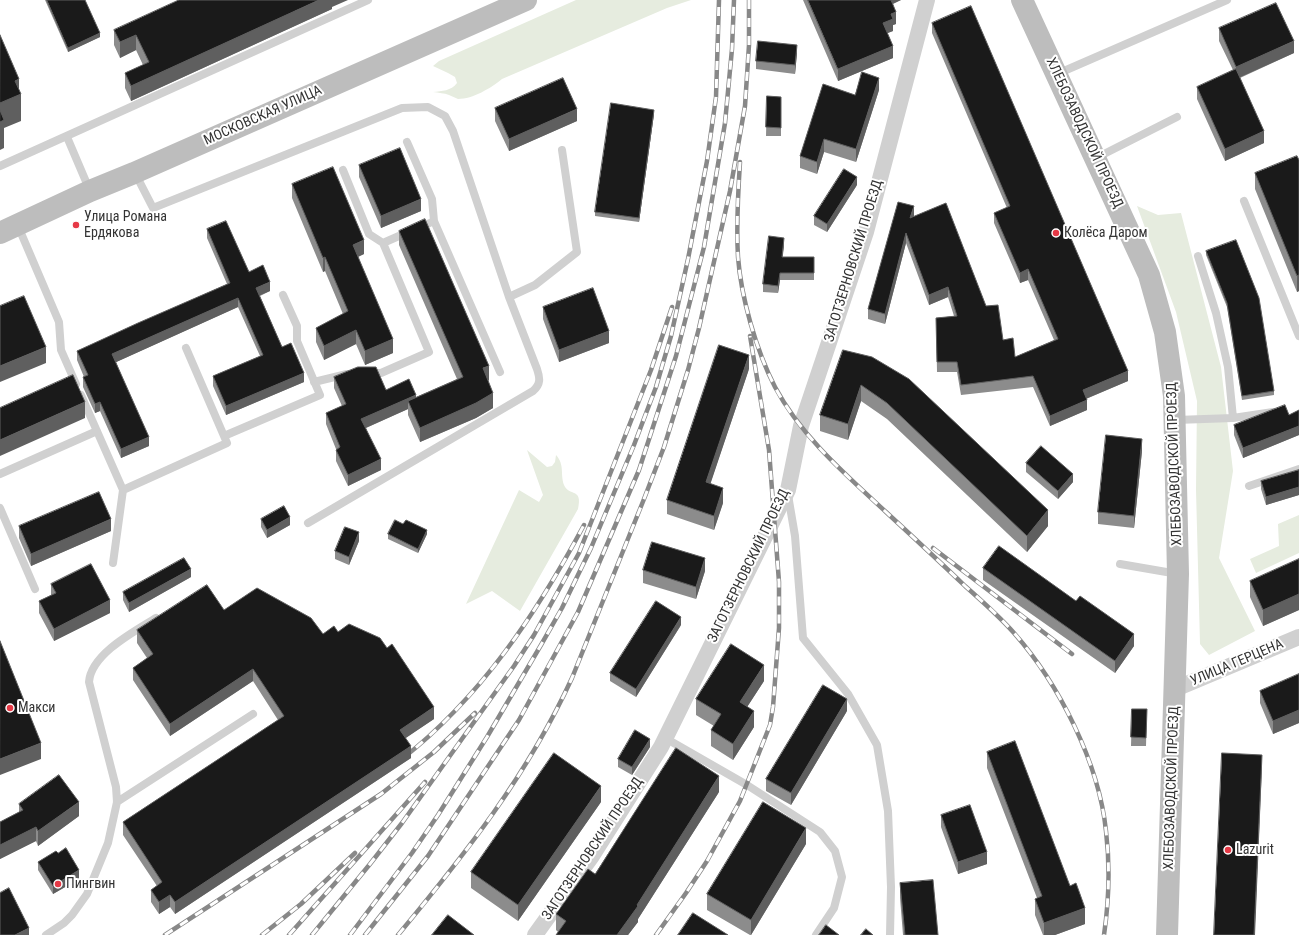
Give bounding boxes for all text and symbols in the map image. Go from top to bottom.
street label: ХЛЕБОЗАВОДСКОЙ ПРОЕЗД [1042,55,1126,211]
street label: МОСКОВСКАЯ УЛИЦА [201,82,325,150]
street label: ЗАГОТЗЕРНОВСКИЙ ПРОЕЗД [821,178,887,344]
place label: Улица Романа Ердякова [84,209,167,242]
marker: Улица Романа Ердякова [71,220,81,230]
place label: Колёса Даром [1064,225,1148,241]
marker: Колёса Даром [1051,228,1061,238]
street label: ХЛЕБОЗАВОДСКОЙ ПРОЕЗД [1164,382,1186,546]
street label: ЗАГОТЗЕРНОВСКИЙ ПРОЕЗД [705,487,793,645]
street label: УЛИЦА ГЕРЦЕНА [1188,636,1286,690]
place label: Макси [18,700,55,716]
marker: Макси [5,703,15,713]
street label: ХЛЕБОЗАВОДСКОЙ ПРОЕЗД [1161,706,1183,870]
street label: ЗАГОТЗЕРНОВСКИЙ ПРОЕЗД [539,774,647,924]
place label: Lazurit [1236,842,1274,858]
marker: Lazurit [1223,845,1233,855]
place label: Пингвин [66,876,115,892]
marker: Пингвин [53,879,63,889]

